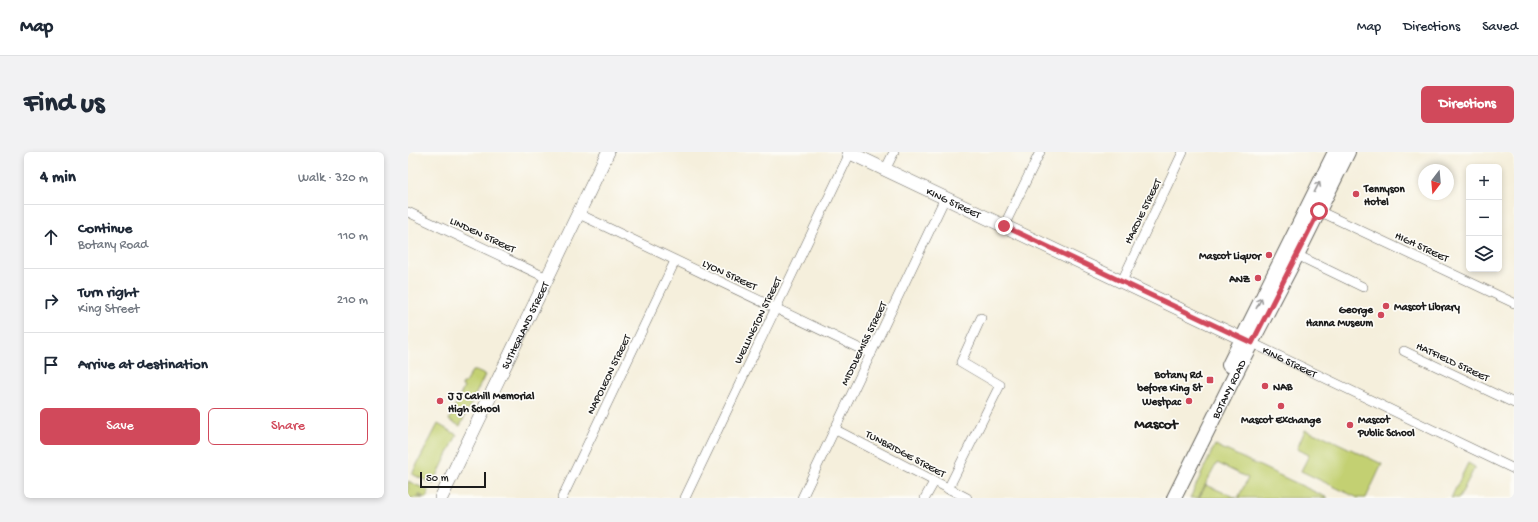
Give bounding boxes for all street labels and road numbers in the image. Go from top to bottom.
street label: HARDIE STREET [1123,177,1165,246]
street label: KING STREET [924,186,983,222]
street label: LINDEN STREET [448,215,517,257]
street label: HIGH STREET [1392,230,1451,266]
street label: LYON STREET [700,258,759,294]
street label: WELLINGTON STREET [733,275,785,366]
street label: SUTHERLAND STREET [500,280,553,371]
street label: MIDDLEMISS STREET [839,299,891,388]
street label: NAPOLEON STREET [585,333,635,416]
street label: HATFIELD STREET [1414,341,1491,385]
street label: KING STREET [1260,345,1319,381]
street label: BOTANY ROAD [1210,358,1250,422]
street label: TUNBRIDGE STREET [862,428,948,481]

